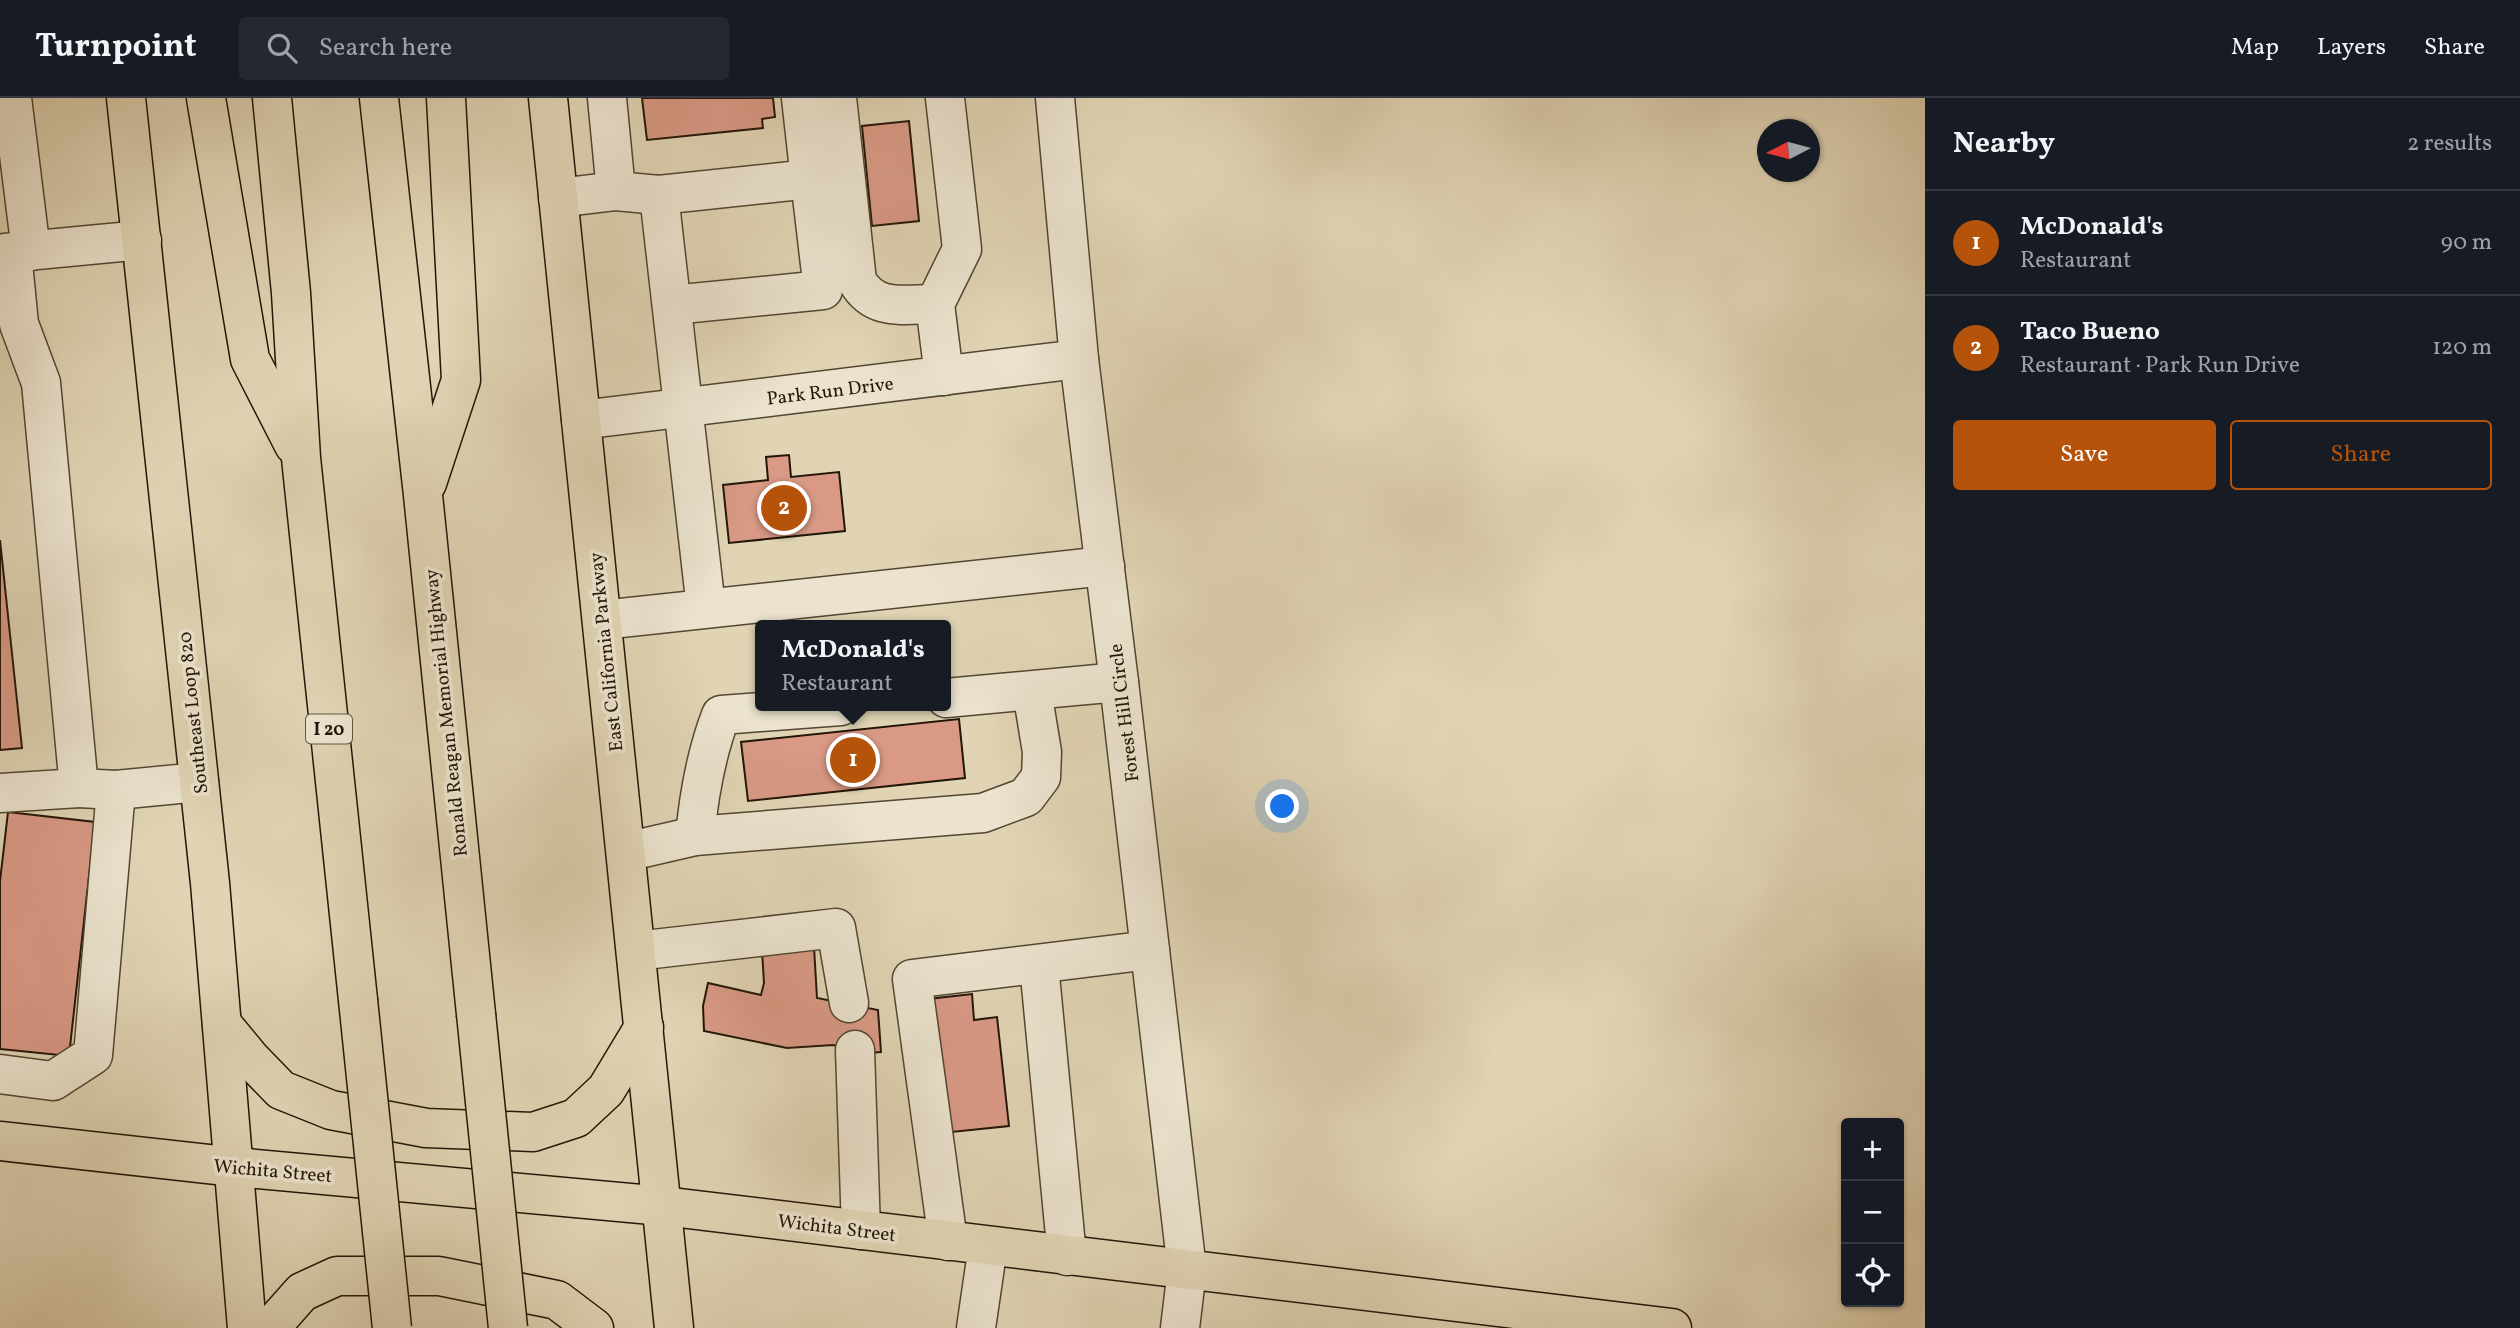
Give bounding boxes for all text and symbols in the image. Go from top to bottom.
search box [239,17,729,80]
text: Turnpoint [35,25,197,71]
icon: search [263,29,301,67]
text: Search here [319,30,452,66]
text: Map [2231,31,2279,65]
text: Layers [2317,31,2386,65]
text: Share [2424,31,2485,65]
north arrow [1757,119,1820,182]
text: Nearby [1953,123,2055,165]
text: 2 results [2407,128,2492,160]
text: McDonald's [2020,209,2163,245]
text: 1 [1971,227,1981,259]
text: 90 m [2441,227,2492,259]
text: Restaurant [2020,245,2131,277]
text: Taco Bueno [2020,314,2160,350]
text: 2 [1970,332,1982,364]
text: 120 m [2432,332,2492,364]
text: Restaurant · Park Run Drive [2020,350,2300,382]
street label: Park Run Drive [765,371,895,413]
button: Save [1953,420,2216,490]
button: Share [2230,420,2492,490]
pin: 2 [761,482,807,534]
street label: East California Parkway [584,551,630,753]
street label: Ronald Reagan Memorial Highway [419,568,475,858]
popup [755,620,951,711]
street label: Southeast Loop 820 [173,630,215,795]
text: McDonald's [781,632,925,668]
street label: Forest Hill Circle [1104,642,1146,784]
text: Restaurant [781,668,893,700]
road number: I 20 [306,714,352,744]
pin: 1 [830,734,876,786]
your location [1265,789,1299,823]
map controls [1841,1118,1904,1307]
button: + [1841,1118,1904,1181]
street label: Wichita Street [212,1154,334,1190]
button: − [1841,1181,1904,1244]
street label: Wichita Street [776,1209,898,1249]
button: locate [1841,1244,1904,1307]

